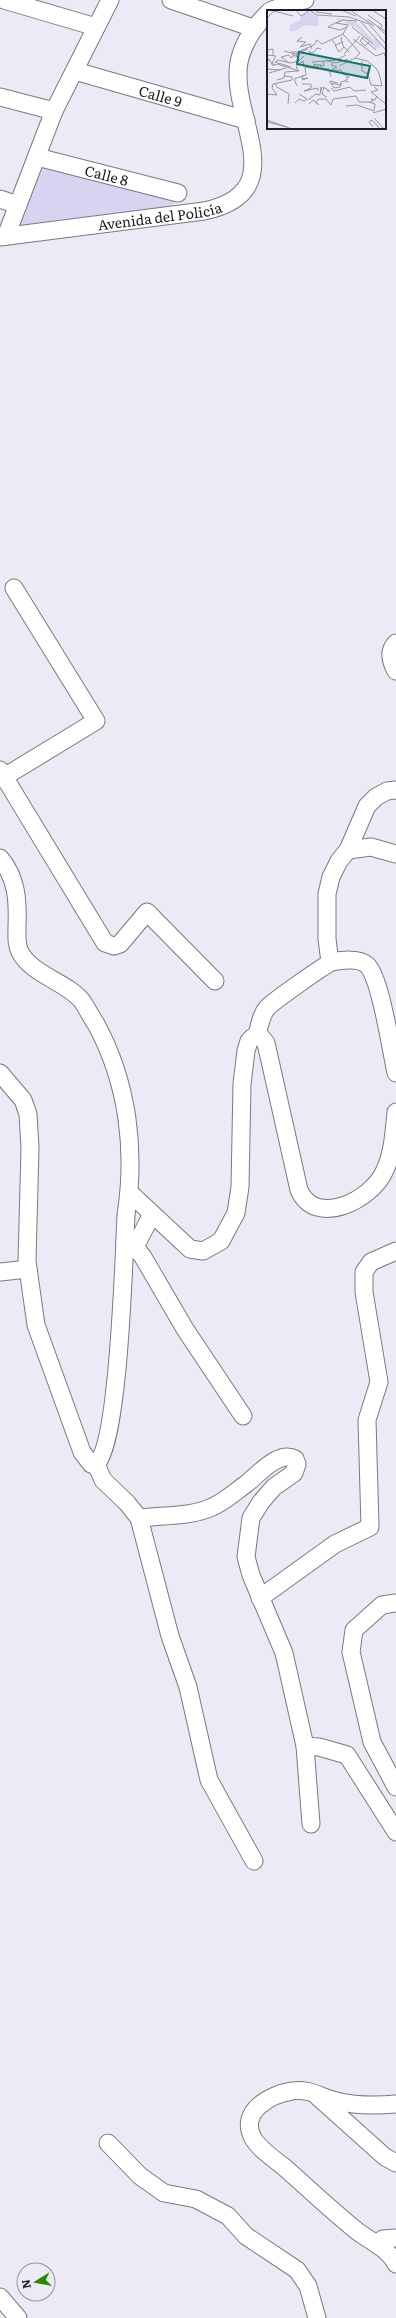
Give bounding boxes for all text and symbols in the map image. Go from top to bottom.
inset map [267,10,386,129]
street label: Calle 9 [137,80,184,111]
street label: Calle 8 [83,160,131,190]
street label: Avenida del Policía [96,197,225,234]
north arrow [16,2262,56,2302]
text: N [16,2278,34,2290]

